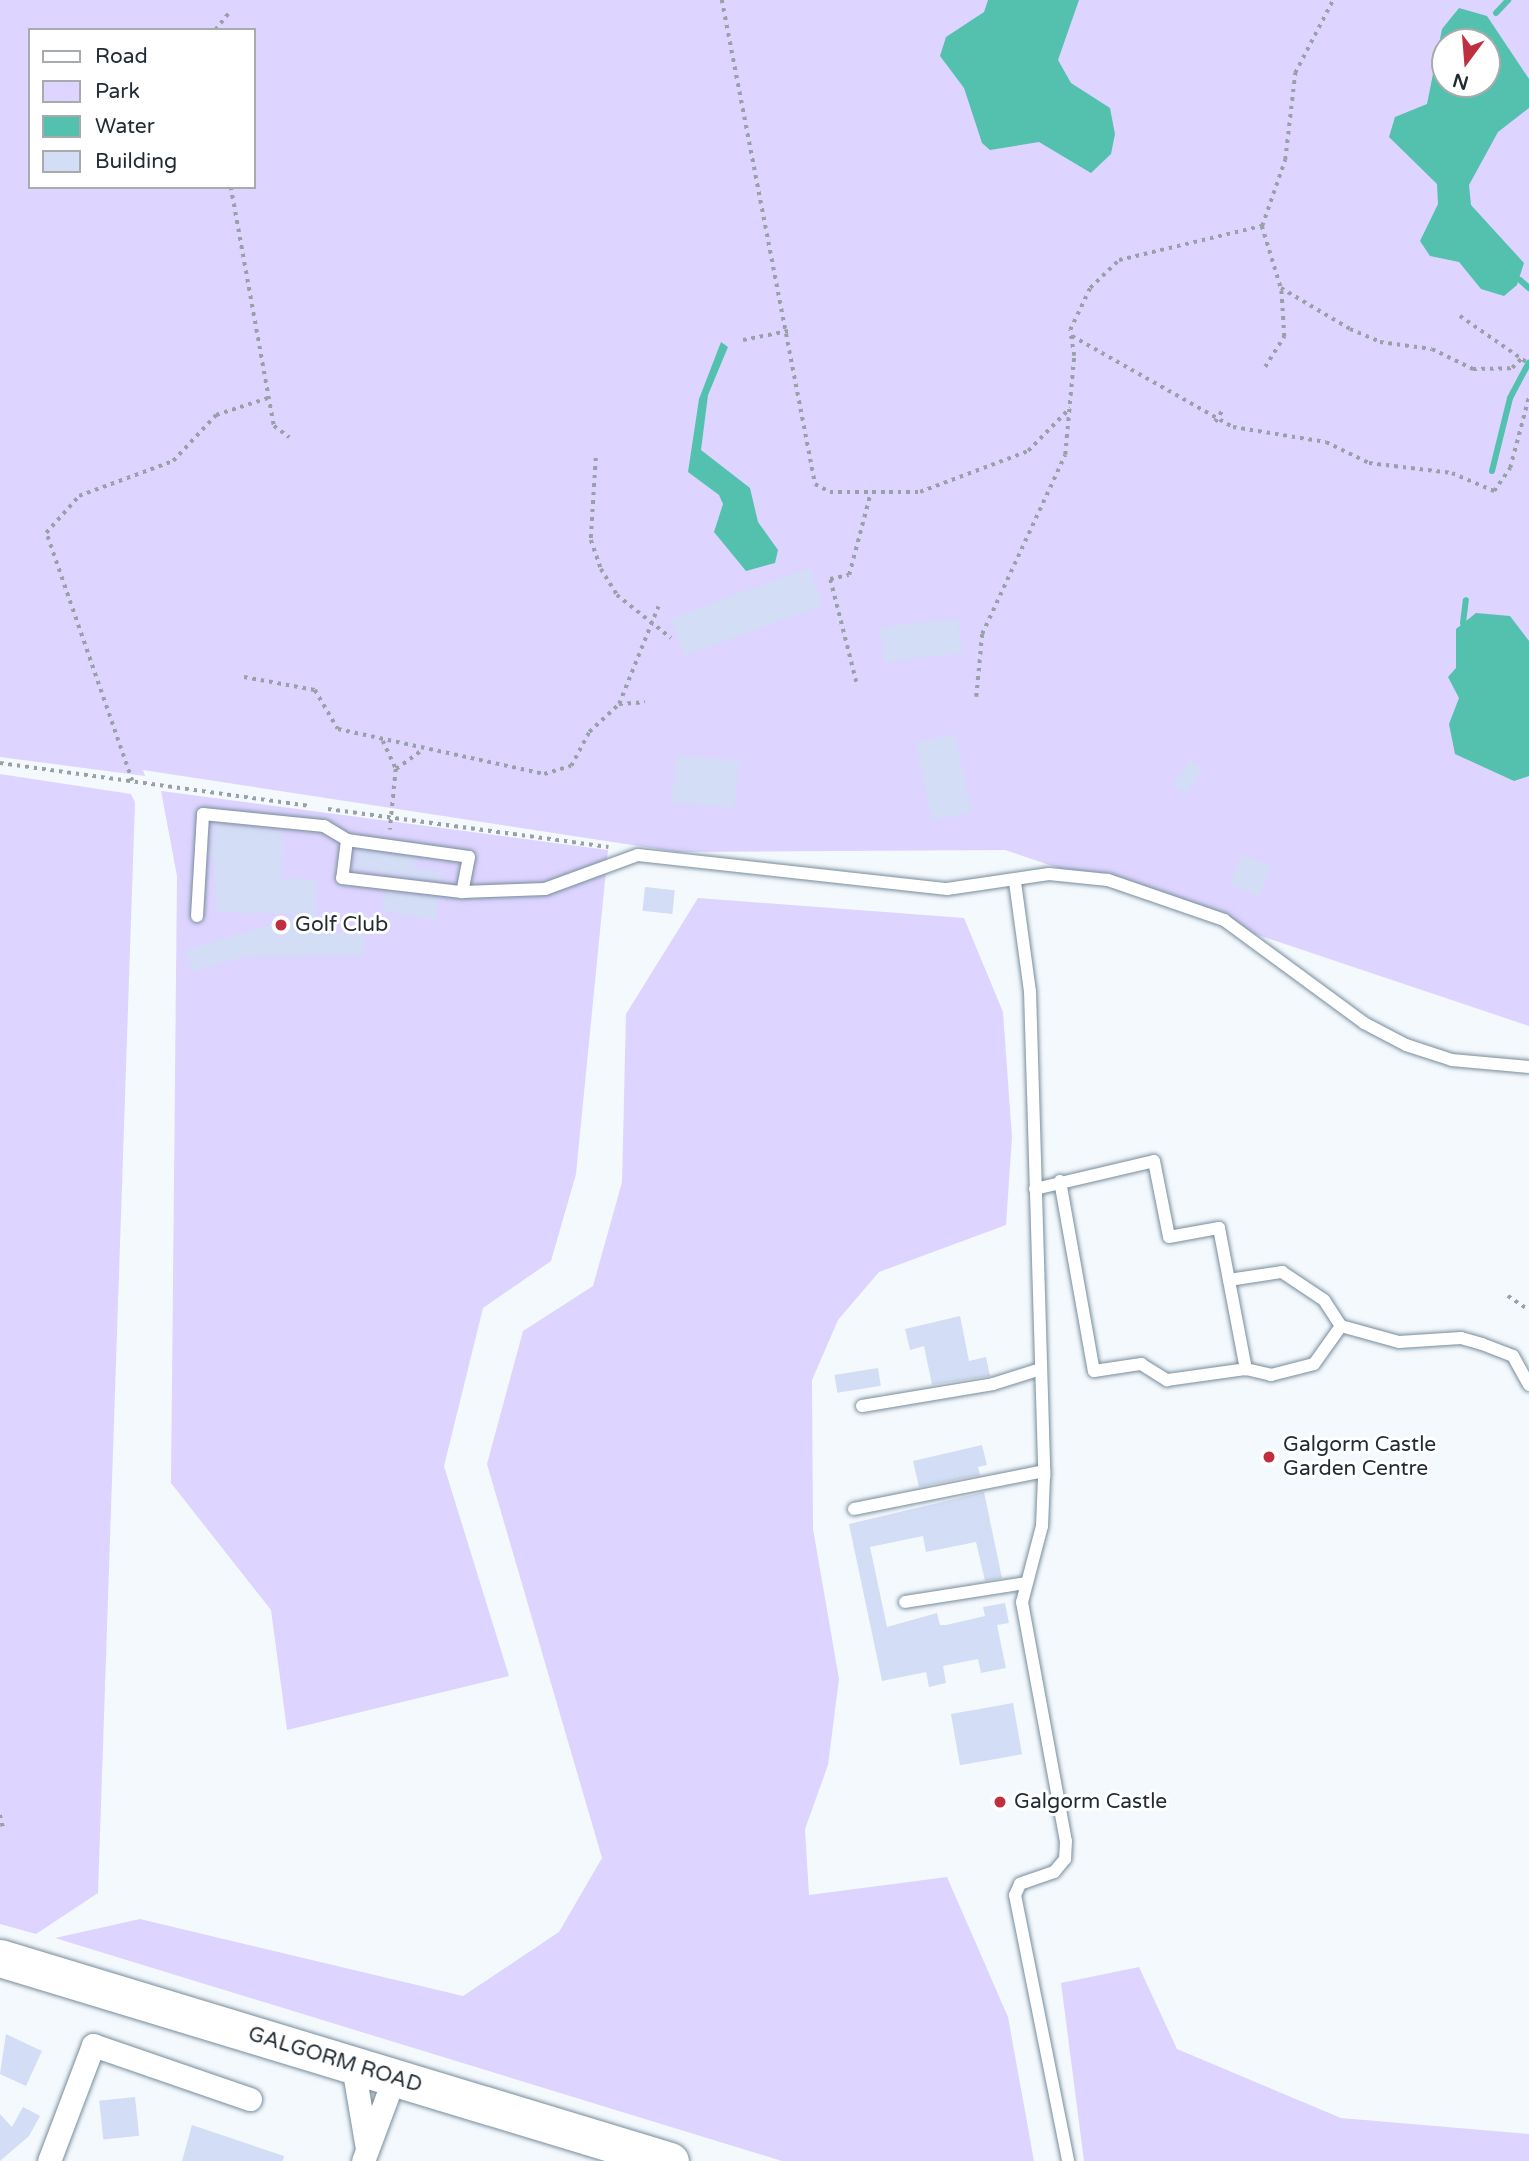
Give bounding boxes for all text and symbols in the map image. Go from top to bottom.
legend [28,28,256,189]
north arrow [1431,28,1501,98]
text: Road [95,44,148,69]
text: N [1450,69,1471,94]
text: Park [95,79,140,104]
text: Water [95,114,155,139]
text: Building [95,149,177,174]
place label: Golf Club [295,912,388,938]
marker: Golf Club [273,917,289,933]
place label: Galgorm Castle Garden Centre [1283,1432,1436,1482]
marker: Galgorm Castle Garden Centre [1261,1449,1277,1465]
place label: Galgorm Castle [1014,1789,1167,1815]
marker: Galgorm Castle [992,1794,1008,1810]
street label: GALGORM ROAD [245,2022,425,2098]

